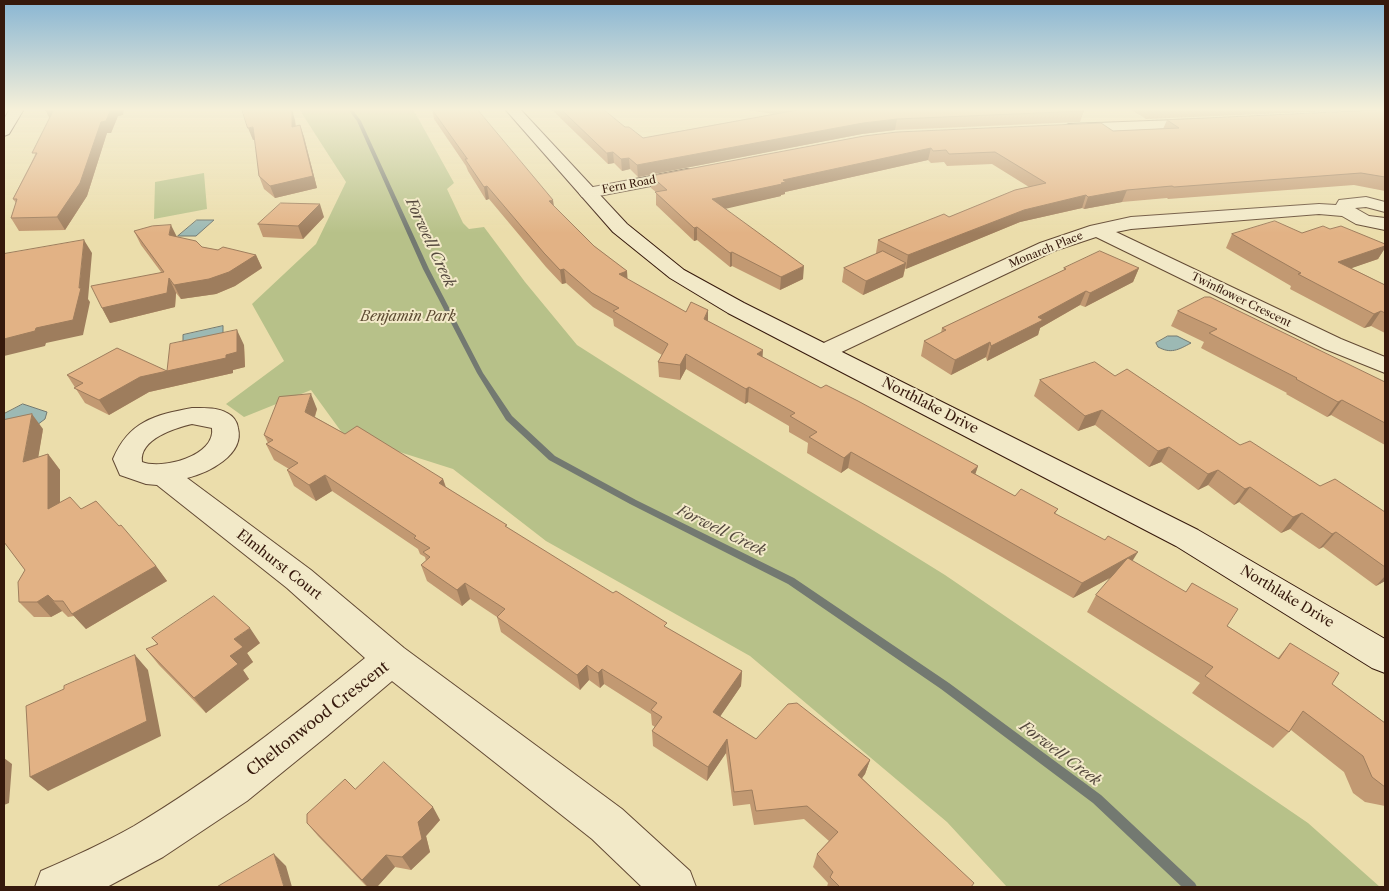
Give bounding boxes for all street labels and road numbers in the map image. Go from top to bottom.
street label: Fern Road [601,173,657,197]
street label: Monarch Place [1007,229,1085,271]
street label: Twinflower Crescent [1189,270,1293,330]
street label: Northlake Drive [879,374,981,438]
street label: Elmhurst Court [233,526,325,604]
street label: Northlake Drive [1237,562,1337,632]
street label: Cheltonwood Crescent [243,657,393,781]

